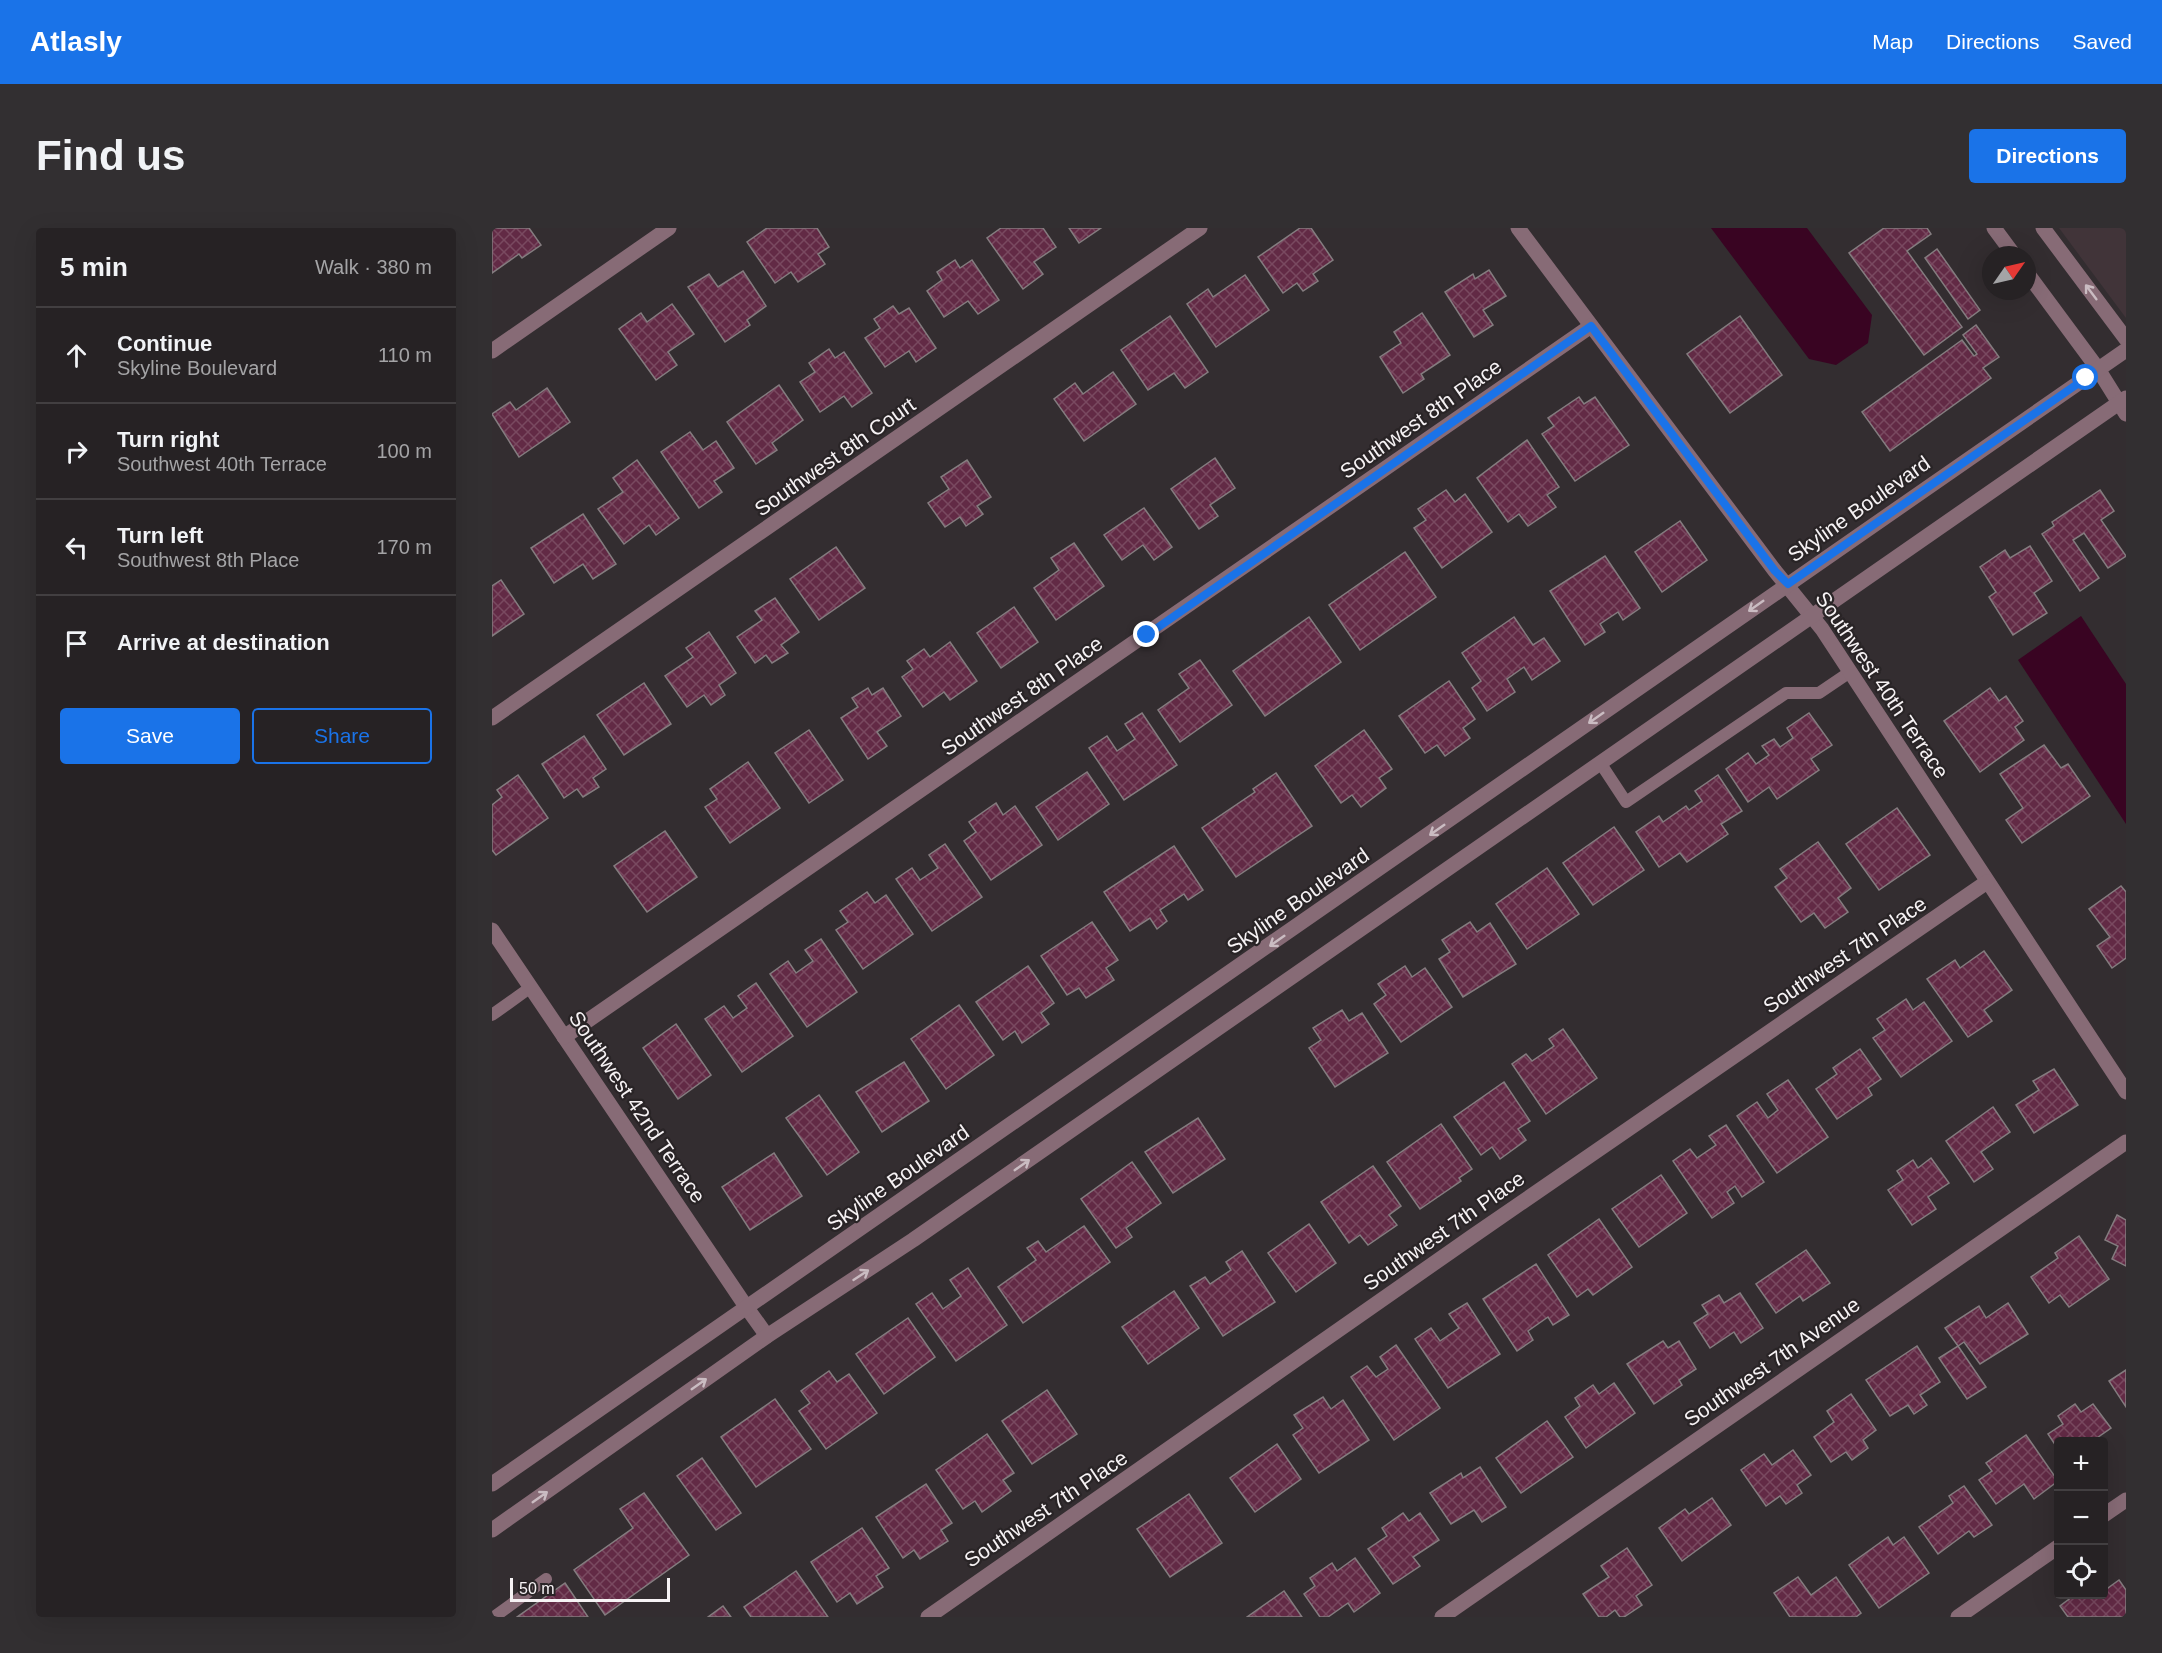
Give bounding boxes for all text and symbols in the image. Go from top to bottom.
text: Atlasly [30,26,122,57]
text: Map [1872,30,1913,53]
text: Directions [1946,30,2039,53]
text: Saved [2072,30,2132,53]
button: Directions [1969,129,2126,183]
text: Find us [36,132,185,179]
north arrow [1982,246,2036,300]
text: 5 min [60,252,128,282]
text: Walk · 380 m [315,256,432,278]
one-way arrow [2085,284,2098,300]
text: Continue [117,331,212,356]
icon: ahead [60,339,93,372]
text: 110 m [378,344,432,366]
street label: Southwest 8th Place [1336,354,1506,483]
text: Skyline Boulevard [117,357,277,379]
route start [2072,364,2098,390]
street label: Southwest 8th Court [750,393,919,521]
text: Turn right [117,427,219,452]
icon: right [60,435,93,468]
text: 100 m [376,440,432,462]
street label: Skyline Boulevard [1783,451,1934,566]
text: Southwest 40th Terrace [117,453,327,475]
text: Turn left [117,523,203,548]
icon: left [60,531,93,564]
text: 170 m [376,536,432,558]
text: Southwest 8th Place [117,549,299,571]
street label: Southwest 40th Terrace [1811,587,1954,782]
one-way arrow [1748,600,1765,612]
route end [1133,621,1159,647]
icon: arrive [60,627,93,660]
text: Arrive at destination [117,630,330,655]
street label: Southwest 8th Place [937,631,1107,760]
button: Save [60,708,240,764]
button: Share [252,708,432,764]
one-way arrow [1589,712,1605,724]
one-way arrow [1429,824,1445,836]
street label: Skyline Boulevard [1222,843,1373,958]
street label: Southwest 7th Place [1759,892,1931,1018]
one-way arrow [1269,935,1285,947]
street label: Southwest 42nd Terrace [565,1007,710,1207]
street label: Skyline Boulevard [822,1120,973,1235]
one-way arrow [1013,1159,1029,1171]
street label: Southwest 7th Place [1359,1166,1529,1295]
one-way arrow [852,1269,868,1281]
street label: Southwest 7th Avenue [1680,1292,1864,1431]
one-way arrow [691,1378,707,1390]
map controls [2054,1437,2108,1599]
button: + [2054,1437,2108,1491]
street label: Southwest 7th Place [960,1446,1132,1572]
one-way arrow [531,1491,547,1503]
button: − [2054,1491,2108,1545]
button: locate [2054,1545,2108,1599]
scale bar [510,1575,670,1602]
text: 50 m [519,1580,555,1597]

